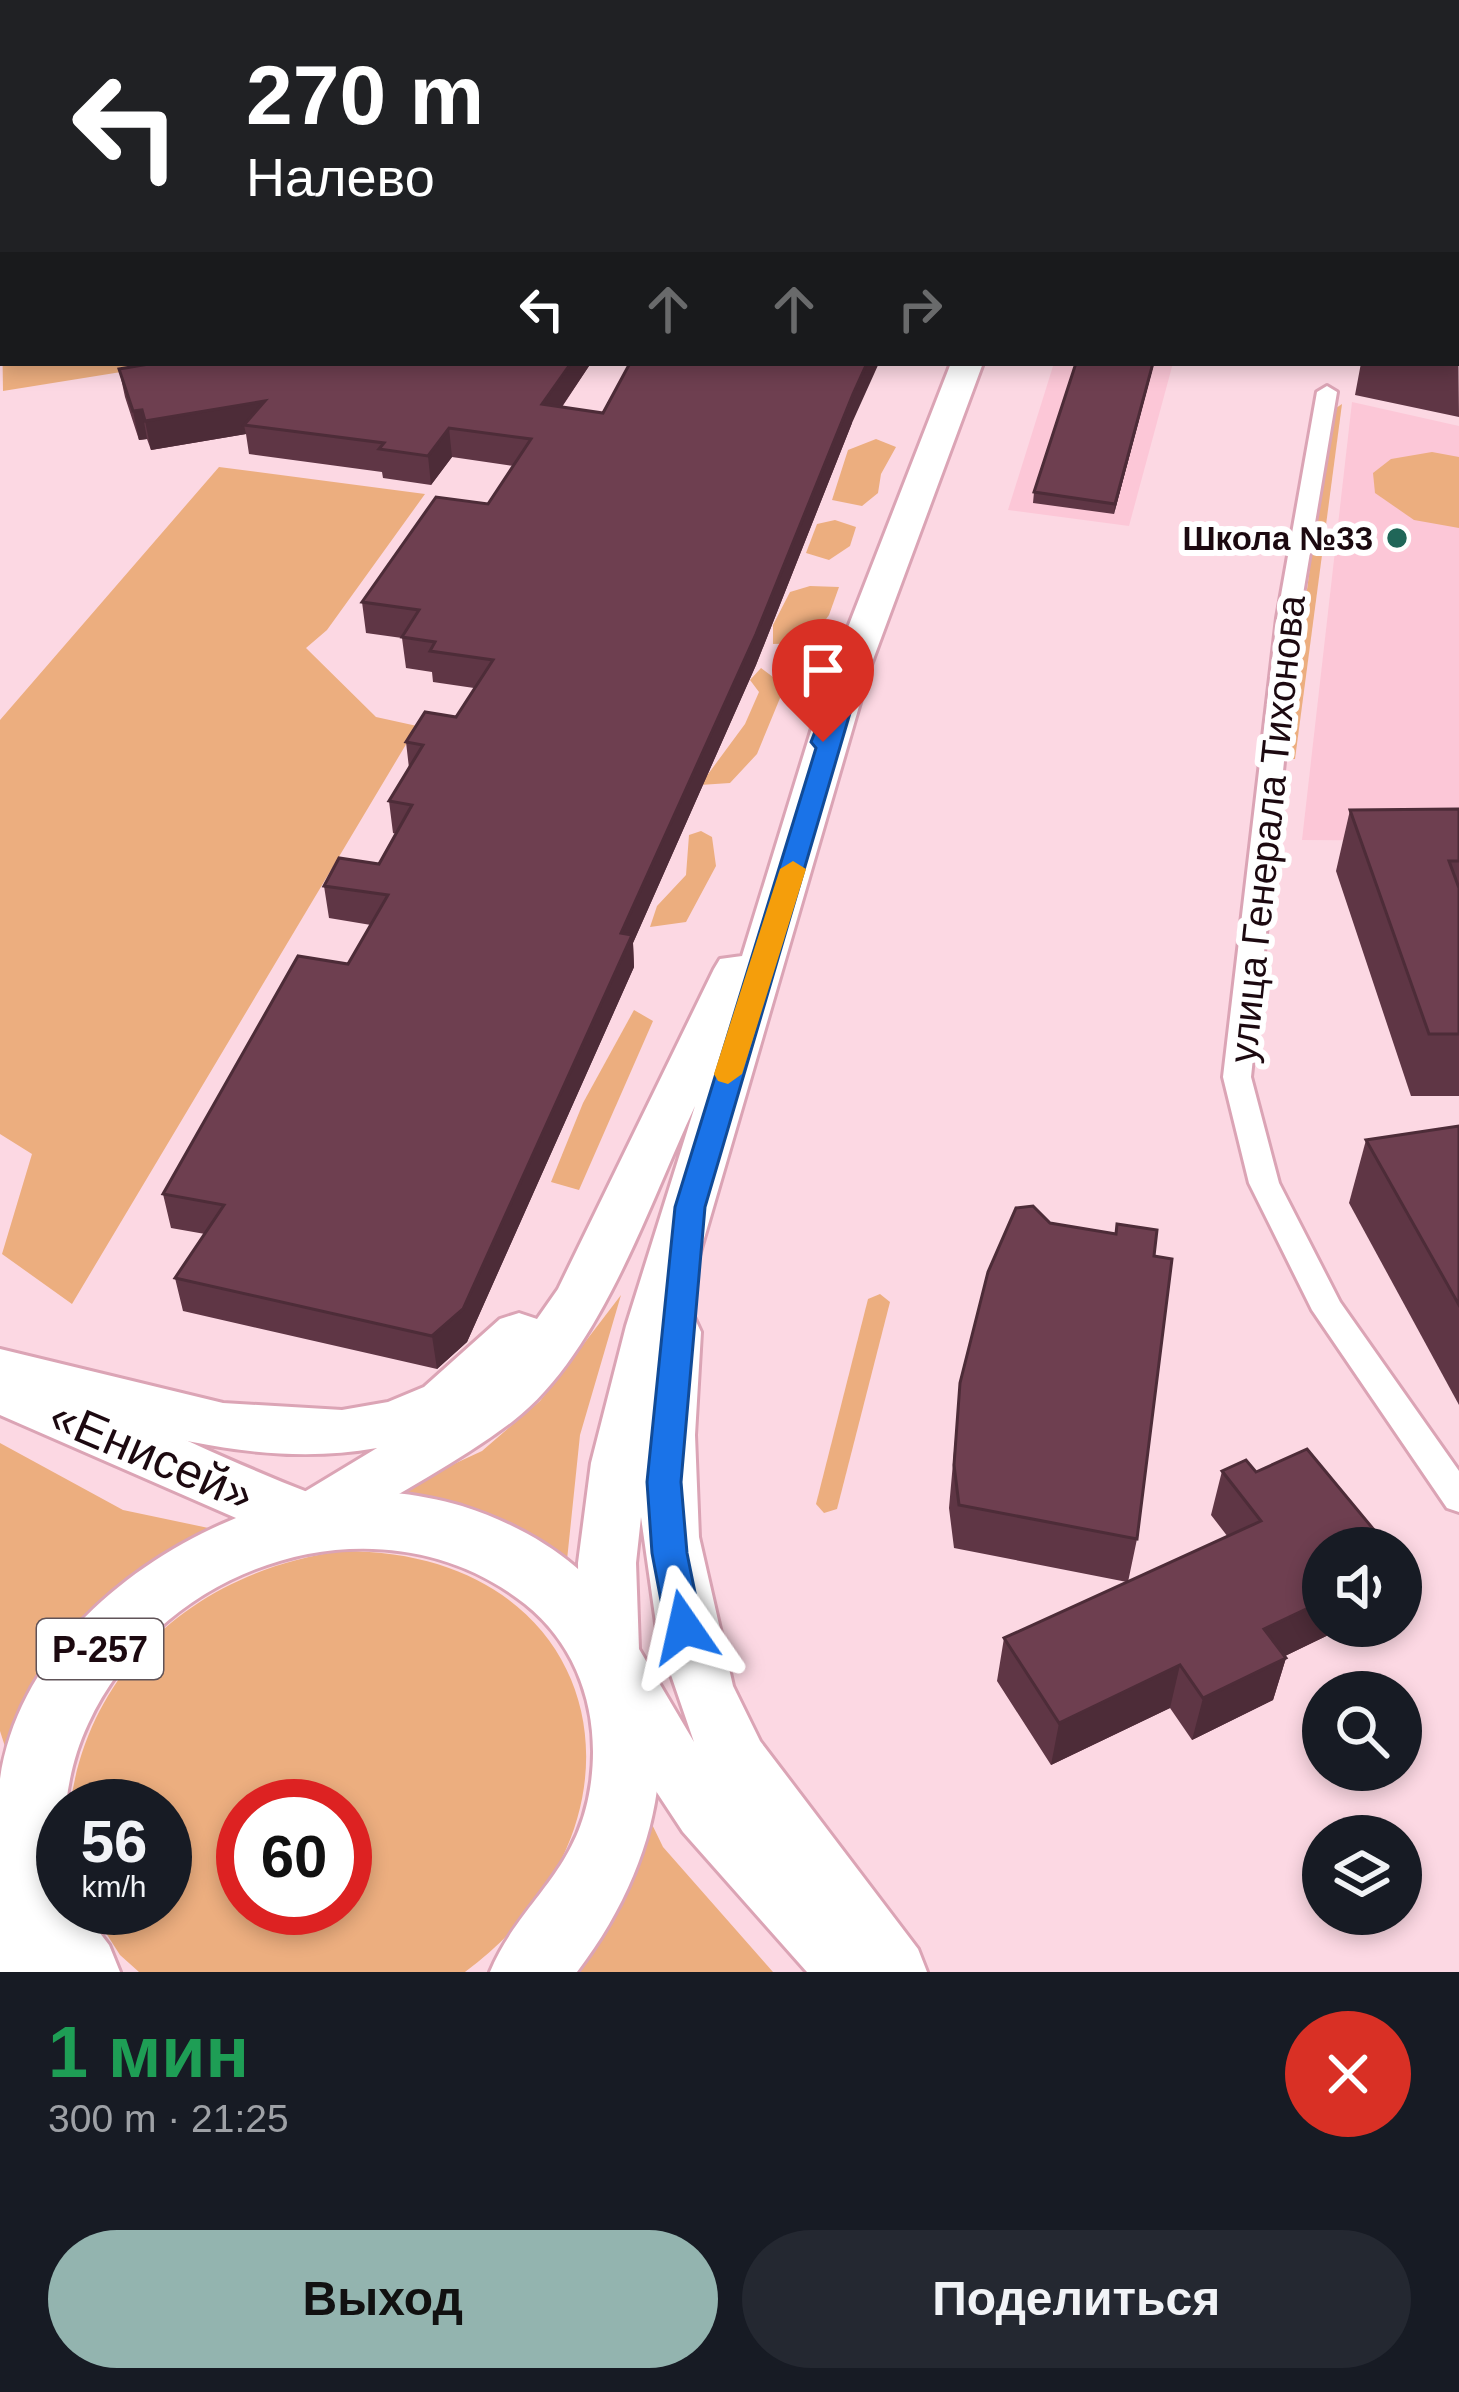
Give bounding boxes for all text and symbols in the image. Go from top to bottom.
icon: left [48,48,204,204]
text: 270 m [246,48,484,142]
text: Налево [246,147,435,207]
icon: left [509,276,575,342]
icon: ahead [635,276,701,342]
icon: ahead [761,276,827,342]
icon: right [887,276,953,342]
place label: Школа №33 [1182,520,1373,557]
marker: Школа №33 [1384,525,1410,551]
street label: улица Генерала Тихонова [1221,593,1313,1065]
pin [772,619,874,742]
icon: arrive [790,637,856,703]
street label: «Енисей» [42,1388,262,1522]
map controls [1302,1527,1422,1935]
button: sound [1302,1527,1422,1647]
position arrow [621,1564,747,1690]
road number: Р-257 [37,1619,163,1679]
button: search [1302,1671,1422,1791]
speed limit sign: 60 [216,1779,372,1935]
text: 56 [81,1808,147,1875]
button: layers [1302,1815,1422,1935]
text: km/h [81,1870,147,1903]
button: close [1285,2011,1411,2137]
text: 1 мин [48,2012,249,2092]
text: 300 m · 21:25 [48,2097,289,2140]
button: Выход [48,2230,718,2368]
button: Поделиться [742,2230,1411,2368]

